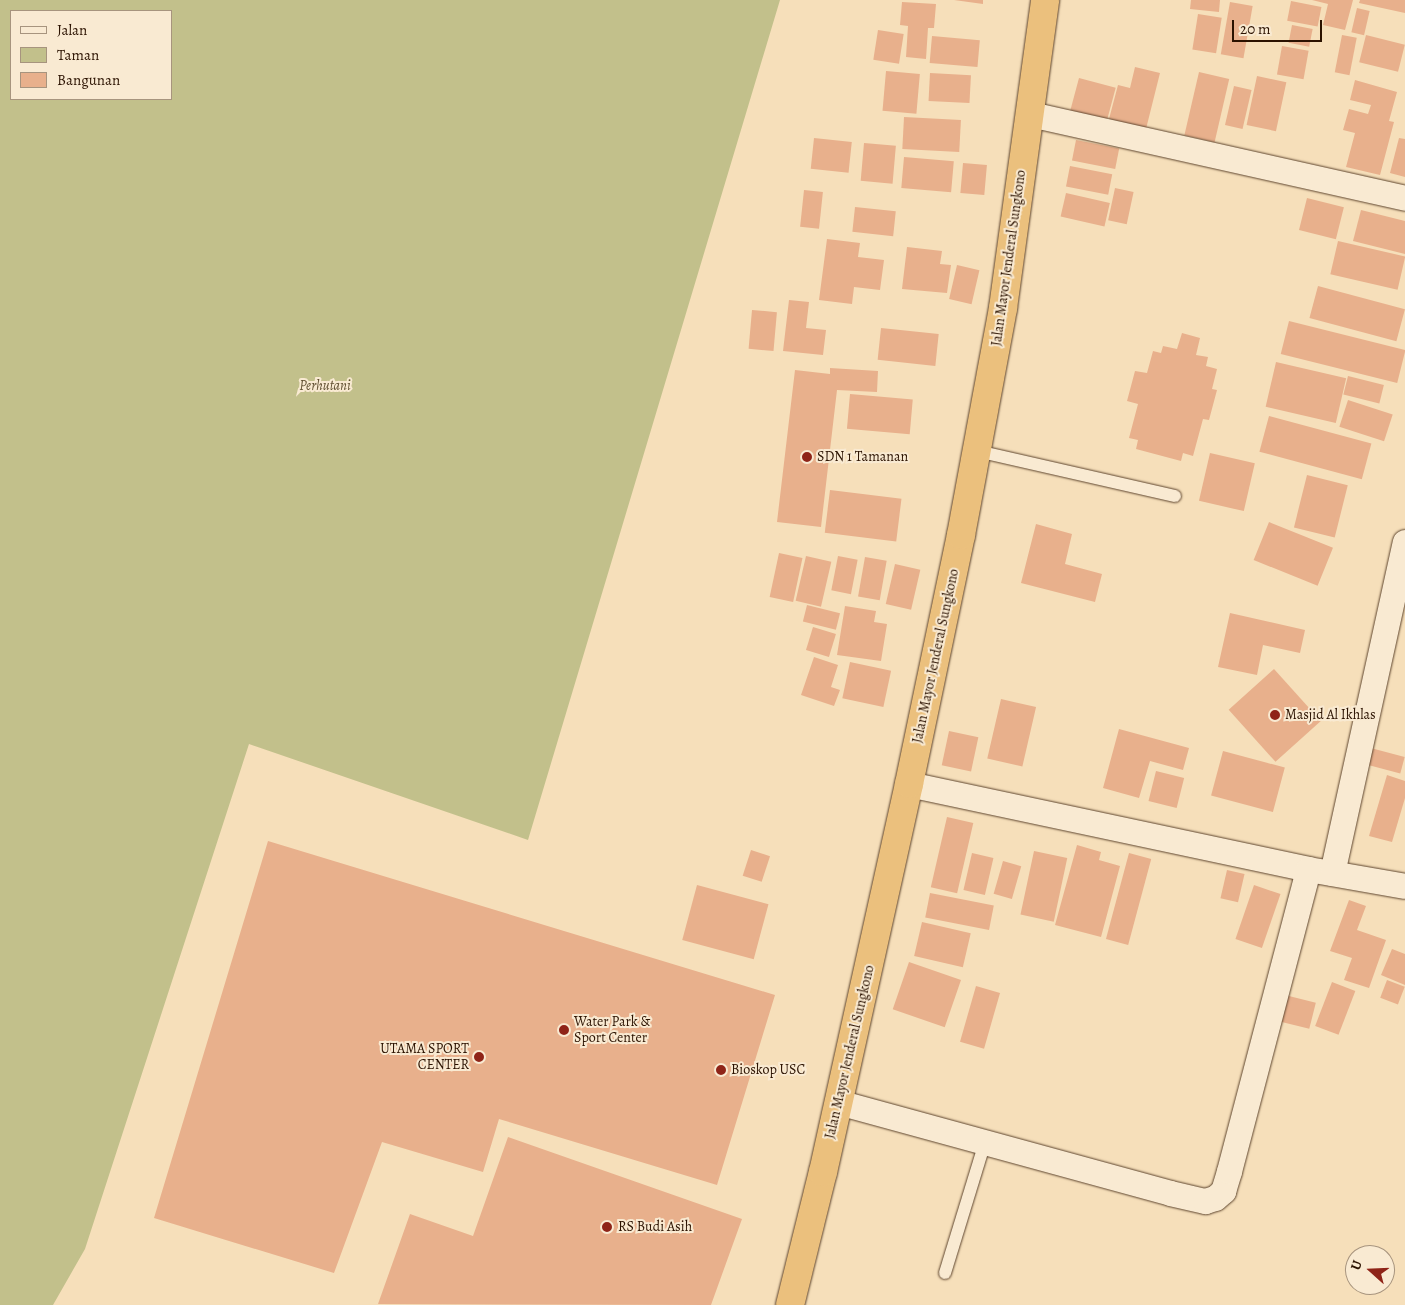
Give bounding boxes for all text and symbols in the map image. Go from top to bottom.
legend [10,10,172,100]
scale bar [1235,10,1325,42]
text: 20 m [1240,19,1271,39]
text: Jalan [57,20,87,40]
text: Taman [57,45,99,65]
text: Bangunan [57,70,120,90]
street label: Jalan Mayor Jenderal Sungkono [988,169,1030,347]
park label: Perhutani [299,378,351,394]
place label: SDN 1 Tamanan [817,449,908,465]
marker: SDN 1 Tamanan [801,451,813,463]
street label: Jalan Mayor Jenderal Sungkono [909,567,963,745]
place label: Masjid Al Ikhlas [1285,707,1376,723]
marker: Masjid Al Ikhlas [1269,709,1281,721]
street label: Jalan Mayor Jenderal Sungkono [822,963,878,1141]
place label: Water Park & Sport Center [574,1014,650,1046]
marker: Water Park & Sport Center [558,1024,570,1036]
place label: UTAMA SPORT CENTER [380,1041,469,1074]
marker: UTAMA SPORT CENTER [473,1051,485,1063]
place label: Bioskop USC [731,1062,805,1078]
marker: Bioskop USC [715,1064,727,1076]
place label: RS Budi Asih [618,1219,692,1235]
marker: RS Budi Asih [600,1220,614,1234]
north arrow [1345,1245,1395,1295]
text: U [1346,1257,1367,1273]

